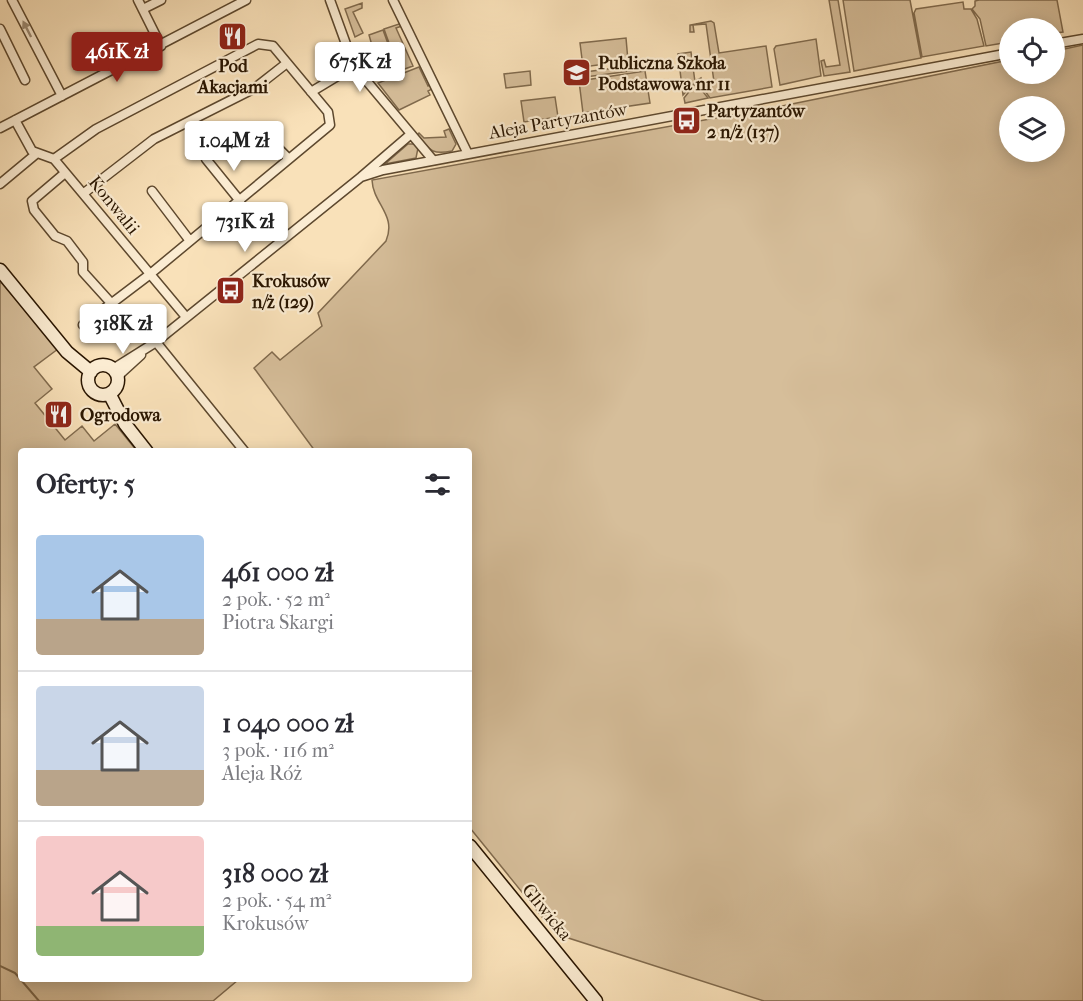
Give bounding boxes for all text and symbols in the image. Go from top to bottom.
map controls [999,18,1065,162]
button: locate [999,18,1065,84]
one-way arrow [23,21,32,38]
restaurant icon: Pod Akacjami [217,21,249,53]
pin: 461K zł [62,32,172,83]
text: 461K zł [86,40,148,63]
pin: 675K zł [305,42,415,93]
text: 675K zł [329,50,391,73]
place label: Publiczna Szkoła Podstawowa nr 11 [598,53,730,95]
place label: Pod Akacjami [197,56,269,98]
school or university icon: Publiczna Szkoła Podstawowa nr 11 [561,57,593,89]
button: layers [999,96,1065,162]
street label: Aleja Partyzantów [486,99,629,144]
place label: Partyzantów 2 n/ż (137) [707,101,807,143]
bus stop icon: Partyzantów 2 n/ż (137) [670,105,702,137]
pin: 1.04M zł [172,121,296,172]
text: 1.04M zł [199,129,269,152]
street label: Konwalii [84,172,144,239]
pin: 731K zł [190,202,300,253]
text: 731K zł [216,210,274,233]
place label: Krokusów n/ż (129) [251,271,331,313]
bus stop icon: Krokusów n/ż (129) [215,275,247,307]
pin: 318K zł [68,304,178,355]
text: 318K zł [94,312,152,335]
restaurant icon: Ogrodowa [43,399,75,431]
place label: Ogrodowa [80,405,161,426]
icon: filters [421,468,454,501]
text: Oferty: 5 [36,469,135,500]
text: 461 000 zł [222,557,333,588]
icon: home [84,559,156,631]
text: 2 pok. · 52 m² [222,588,330,611]
text: Piotra Skargi [222,611,334,634]
text: 1 040 000 zł [222,708,354,739]
icon: home [84,710,156,782]
text: 3 pok. · 116 m² [222,739,334,762]
text: Aleja Róż [222,762,302,785]
text: 318 000 zł [222,858,328,889]
icon: home [84,860,156,932]
street label: Gliwicka [517,880,576,945]
text: 2 pok. · 54 m² [222,889,331,912]
text: Krokusów [222,912,309,935]

